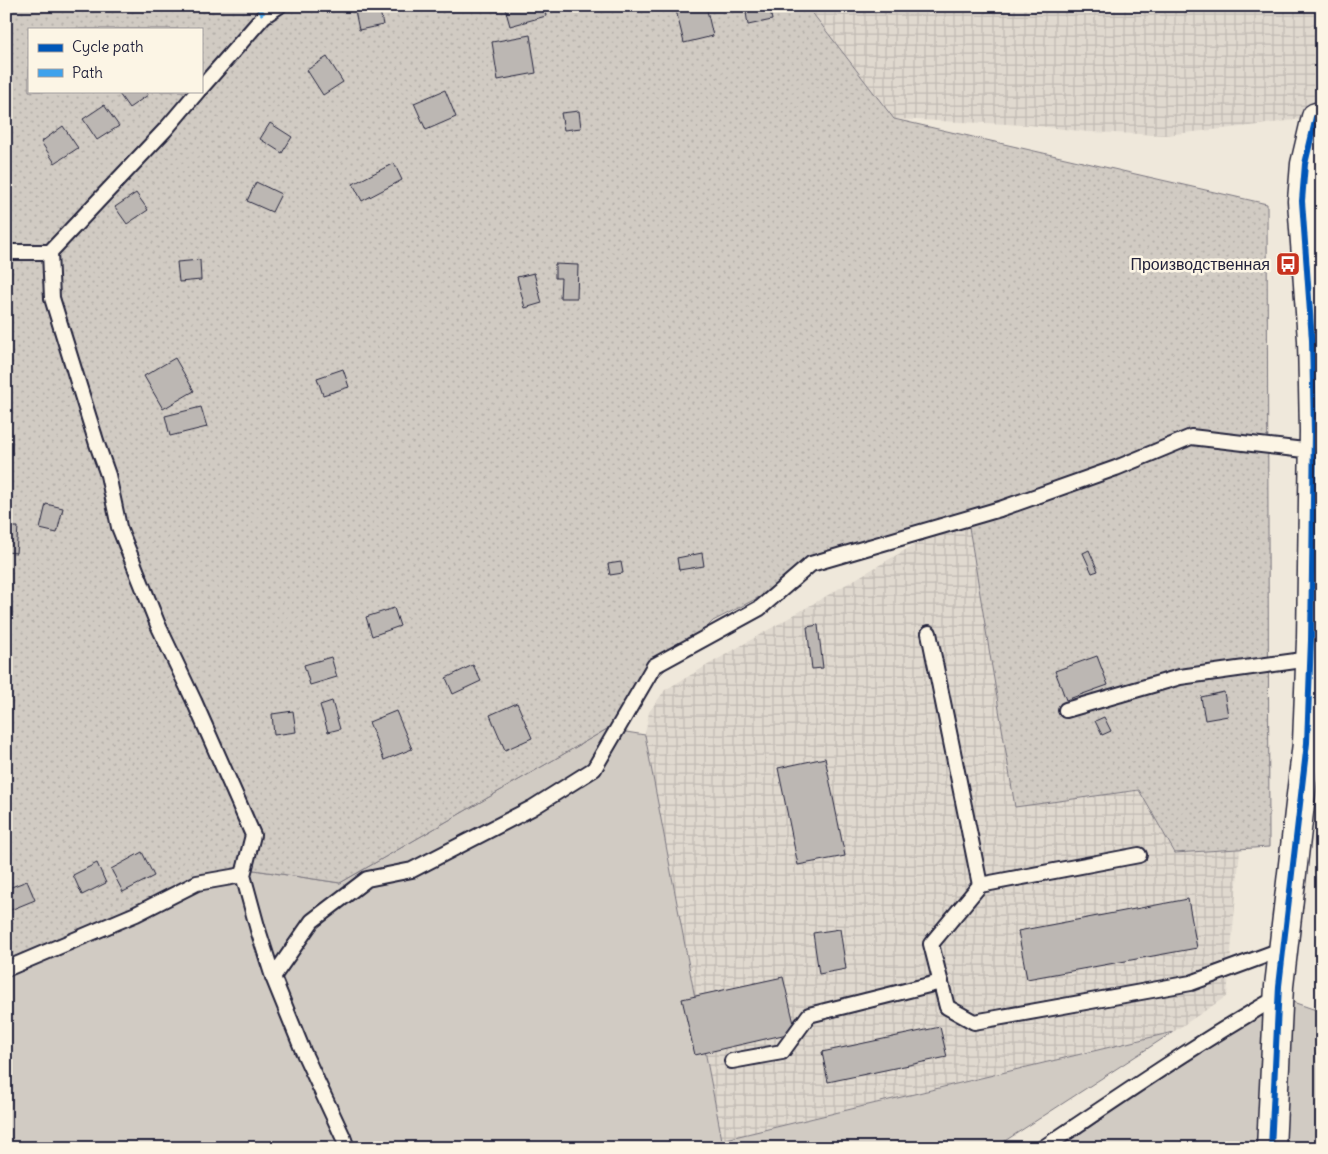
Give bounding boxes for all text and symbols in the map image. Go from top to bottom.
legend [28,28,202,92]
text: Cycle path [72,37,144,56]
text: Path [72,63,103,82]
bus stop icon: Производственная [1275,251,1301,277]
place label: Производственная [1130,254,1270,274]

